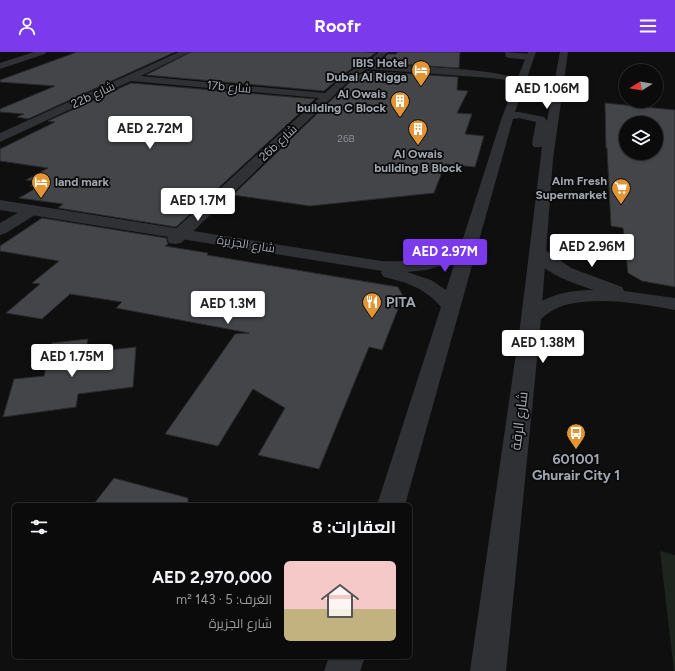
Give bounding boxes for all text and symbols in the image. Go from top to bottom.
icon: person [16,15,38,37]
text: Roofr [314,15,361,37]
icon: menu [637,15,659,37]
place label: IBIS Hotel Dubai Al Rigga [326,56,407,84]
hotel icon: IBIS Hotel Dubai Al Rigga [410,59,432,87]
north arrow [619,64,663,108]
map controls [619,64,663,160]
pin: AED 1.06M [501,76,593,110]
street label: 17b شارع [206,78,252,97]
street label: 22b شارع [69,79,118,112]
text: AED 1.06M [515,81,579,96]
place label: Al Owais building C Block [297,87,387,115]
building icon: Al Owais building C Block [389,90,411,118]
pin: AED 2.72M [104,116,196,150]
button: layers [619,116,663,160]
building icon: Al Owais building B Block [407,118,429,146]
text: AED 2.72M [117,121,183,136]
street label: 26b شارع [256,122,301,165]
house number: 26B [337,132,355,145]
place label: Al Owais building B Block [374,147,462,175]
hotel icon: land mark [30,171,52,199]
place label: Aim Fresh Supermarket [535,174,607,202]
place label: land mark [55,175,110,189]
supermarket icon: Aim Fresh Supermarket [610,177,632,205]
pin: AED 1.7M [157,188,239,222]
text: AED 1.7M [170,193,226,208]
street label: شارع الجزيرة [216,233,276,256]
pin: AED 2.96M [546,234,638,268]
pin: AED 2.97M [399,239,491,273]
text: AED 2.96M [559,239,625,254]
text: AED 2.97M [412,244,478,259]
pin: AED 1.3M [187,291,269,325]
restaurant icon: PITA [361,291,383,319]
place label: PITA [386,294,416,311]
text: AED 1.3M [200,296,256,311]
pin: AED 1.38M [497,330,589,364]
text: AED 1.38M [511,335,575,350]
pin: AED 1.75M [26,344,118,378]
text: AED 1.75M [40,349,104,364]
street label: شارع الرقة [507,391,532,451]
bus stop icon: 601001 Ghurair City 1 [565,422,587,450]
place label: 601001 Ghurair City 1 [532,451,620,484]
icon: filters [28,516,50,538]
text: العقارات: 8 [312,517,396,537]
text: AED 2,970,000 [152,567,272,587]
icon: home [316,577,364,625]
text: الغرف: 5 · 143 m² [176,592,272,607]
text: شارع الجزيرة [209,616,272,631]

